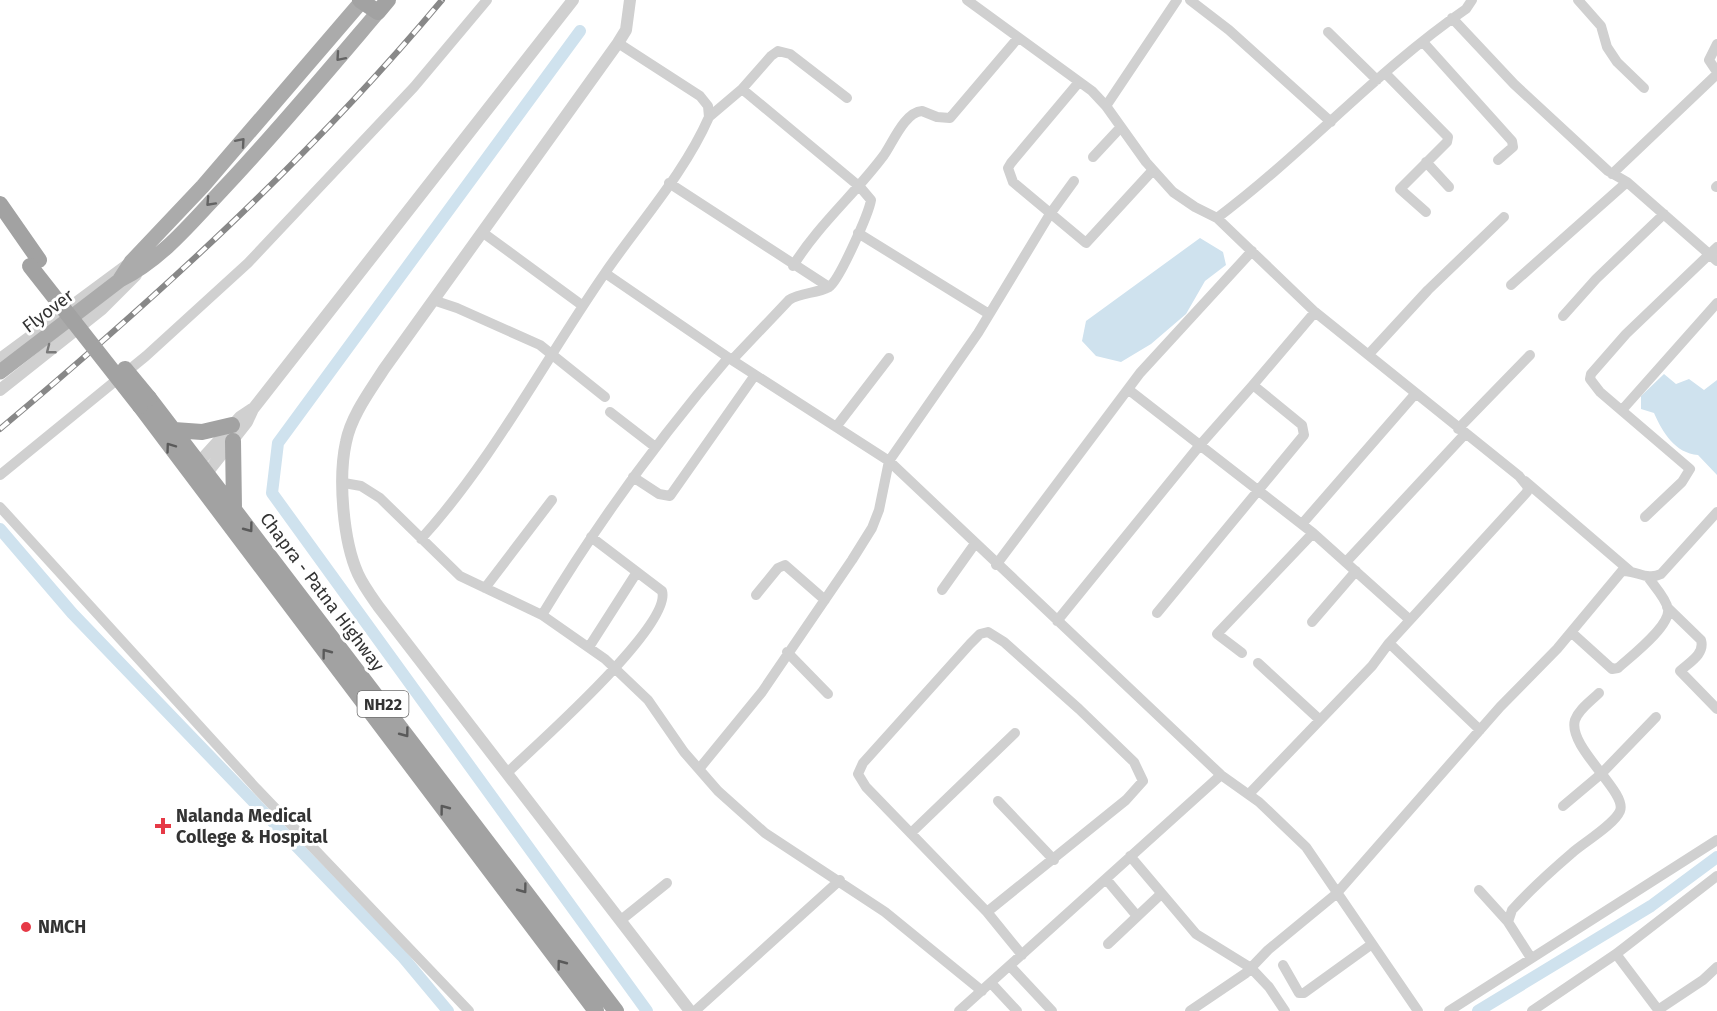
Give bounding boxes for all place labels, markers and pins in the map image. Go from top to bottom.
place label: Nalanda Medical College & Hospital [176,805,328,848]
marker: Nalanda Medical College & Hospital [154,817,172,835]
place label: NMCH [38,916,86,938]
marker: NMCH [19,920,33,934]

